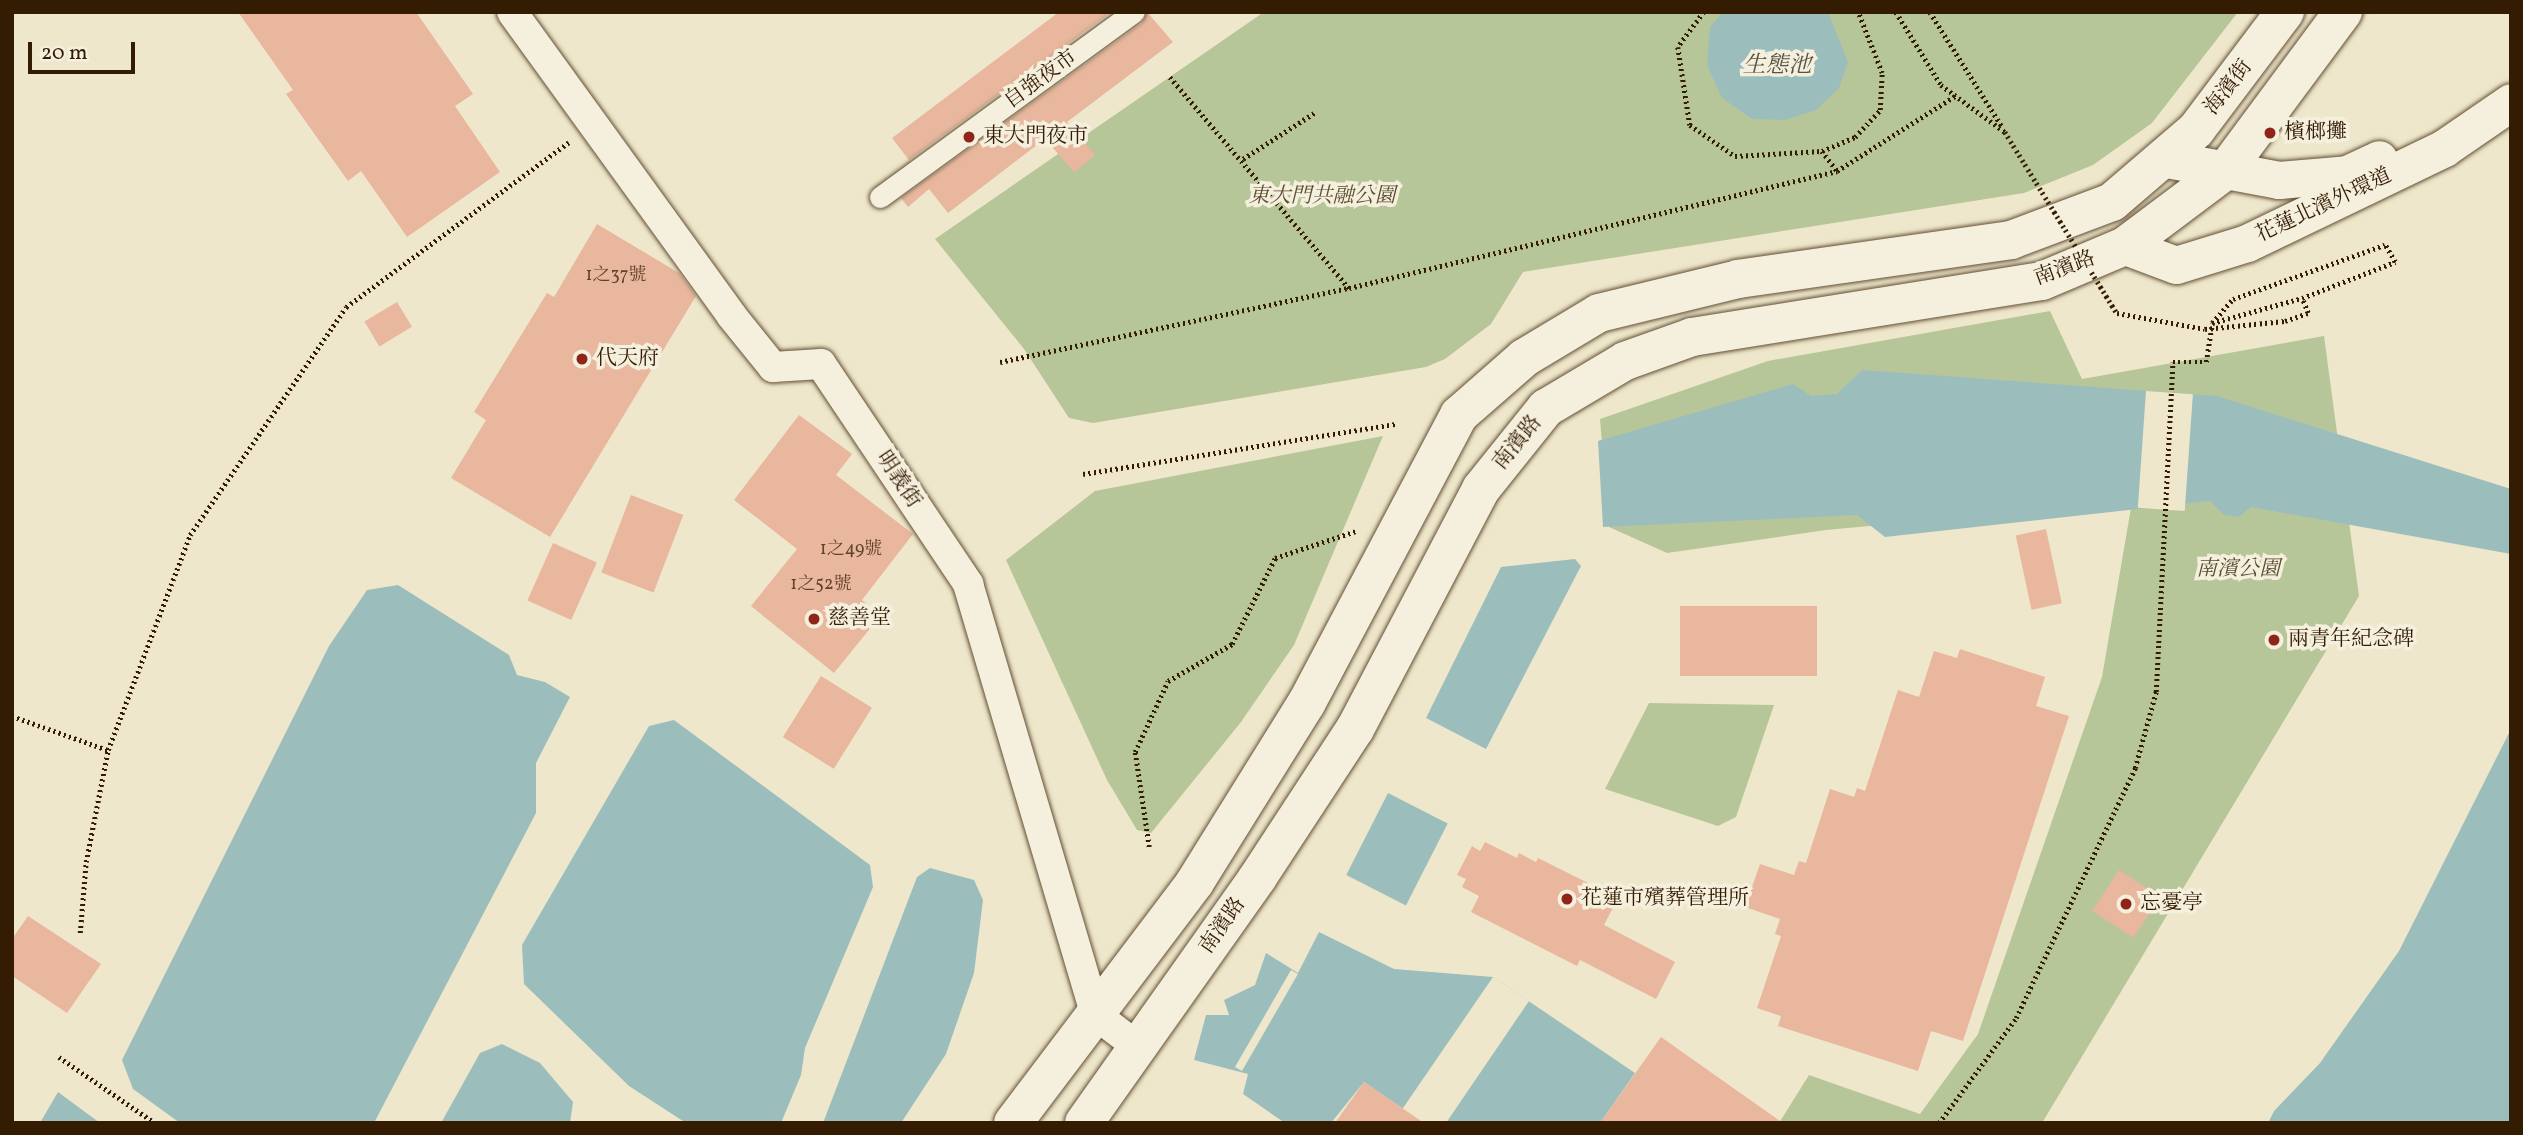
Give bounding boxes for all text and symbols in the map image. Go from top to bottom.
scale bar [32,28,138,72]
text: 20 m [41,39,87,68]
street label: 自強夜市 [1000,45,1082,115]
water label: 生態池 [1743,52,1811,80]
street label: 海濱街 [2200,55,2258,121]
place label: 檳榔攤 [2284,120,2347,146]
place label: 東大門夜市 [983,124,1088,150]
marker: 檳榔攤 [2262,125,2278,141]
marker: 東大門夜市 [961,129,977,145]
street label: 花蓮北濱外環道 [2252,164,2396,248]
park label: 東大門共融公園 [1249,184,1395,210]
street label: 南濱路 [2031,246,2099,292]
house number: 1之37號 [586,265,646,287]
place label: 代天府 [596,346,659,372]
marker: 代天府 [574,351,590,367]
street label: 南濱路 [1488,411,1548,475]
street label: 明義街 [870,447,926,513]
house number: 1之49號 [820,539,882,561]
park label: 南濱公園 [2196,557,2280,583]
house number: 1之52號 [790,574,852,596]
place label: 慈善堂 [828,606,891,632]
marker: 慈善堂 [806,611,822,627]
place label: 兩青年紀念碑 [2288,627,2414,653]
marker: 兩青年紀念碑 [2266,632,2282,648]
place label: 花蓮市殯葬管理所 [1581,886,1749,912]
marker: 花蓮市殯葬管理所 [1559,891,1575,907]
place label: 忘憂亭 [2140,891,2203,917]
street label: 南濱路 [1195,893,1251,959]
marker: 忘憂亭 [2118,896,2134,912]

